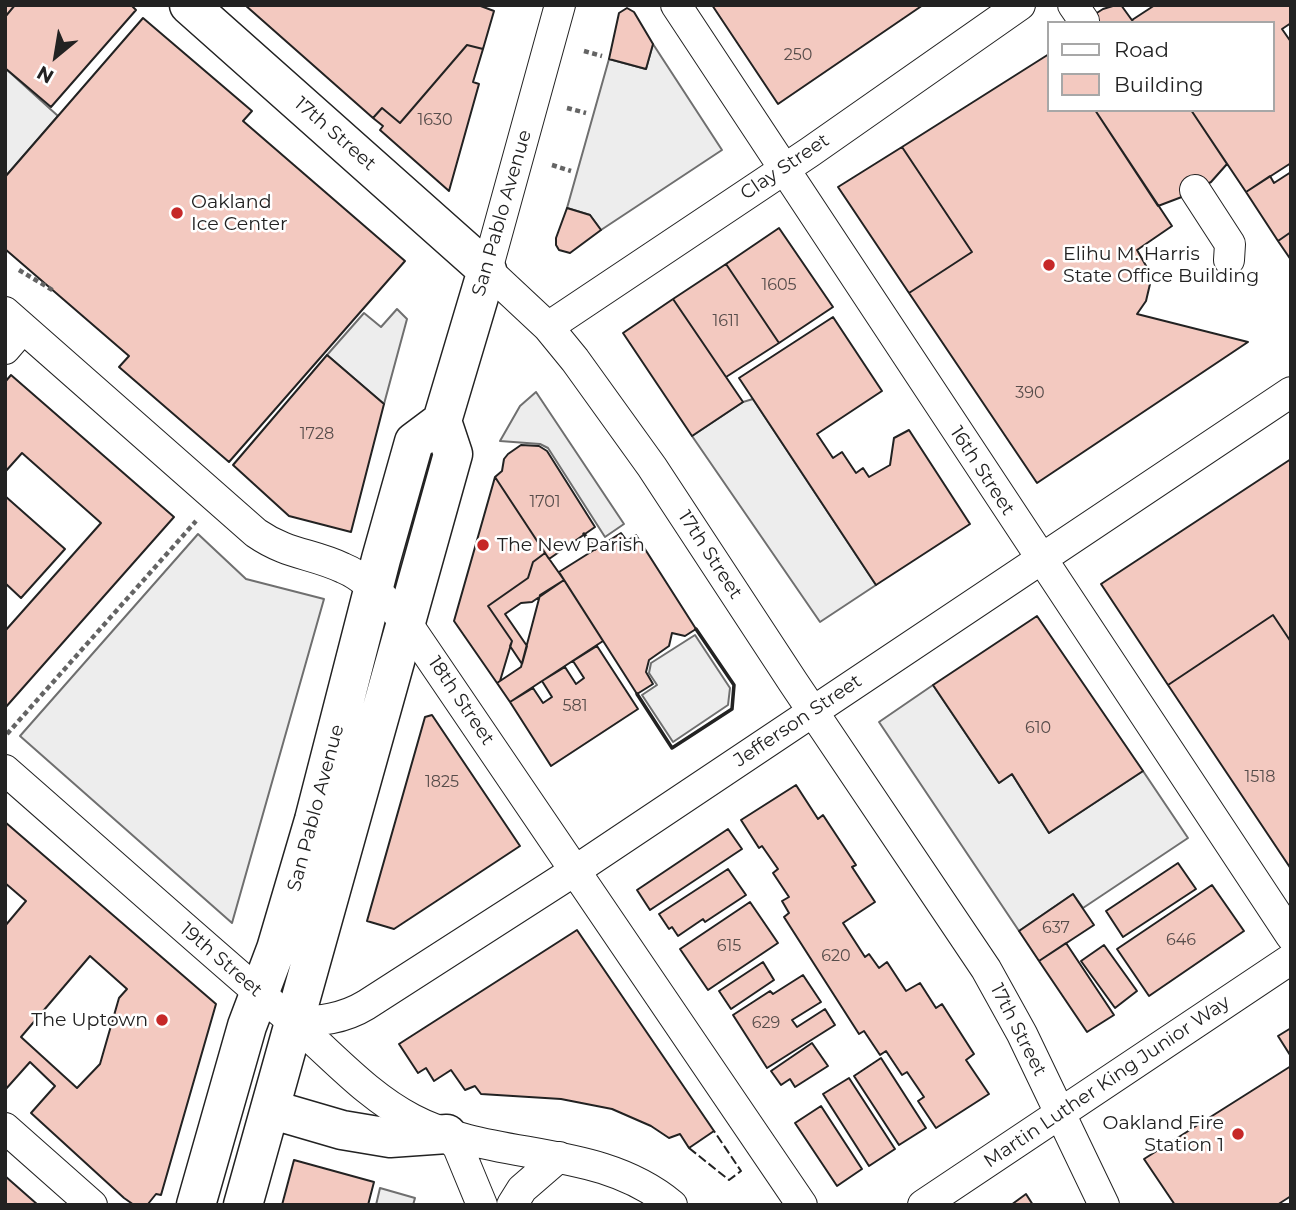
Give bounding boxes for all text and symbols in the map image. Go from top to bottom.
north arrow [21,21,91,91]
legend [1048,21,1275,112]
text: Road [1114,37,1169,62]
house number: 250 [784,45,812,65]
text: N [33,61,58,88]
text: Building [1114,72,1204,97]
street label: 17th Street [290,92,380,176]
house number: 1630 [417,110,453,130]
street label: San Pablo Avenue [467,127,537,299]
street label: Clay Street [736,129,834,205]
place label: Oakland Ice Center [191,191,288,235]
marker: Oakland Ice Center [169,205,185,221]
place label: Elihu M. Harris State Office Building [1063,243,1259,287]
marker: Elihu M. Harris State Office Building [1041,257,1057,273]
house number: 1605 [761,275,797,295]
house number: 1611 [712,311,740,331]
house number: 390 [1015,383,1045,403]
street label: 16th Street [945,422,1019,520]
house number: 1728 [300,424,334,444]
house number: 1701 [529,492,561,512]
street label: 17th Street [673,507,747,603]
place label: The New Parish [497,534,645,556]
marker: The New Parish [475,537,491,553]
street label: 18th Street [423,652,499,750]
street label: Jefferson Street [730,670,866,772]
house number: 581 [562,696,588,716]
house number: 610 [1025,718,1051,738]
street label: San Pablo Avenue [283,722,349,894]
house number: 1518 [1245,767,1275,787]
house number: 1825 [425,772,459,792]
street label: 19th Street [175,918,267,1002]
house number: 637 [1042,918,1070,938]
house number: 646 [1166,930,1196,950]
house number: 615 [717,936,741,956]
house number: 620 [821,946,851,966]
street label: 17th Street [985,980,1051,1080]
street label: Martin Luther King Junior Way [980,991,1234,1173]
place label: The Uptown [31,1009,148,1031]
marker: The Uptown [154,1012,170,1028]
house number: 629 [752,1013,780,1033]
place label: Oakland Fire Station 1 [1102,1112,1224,1156]
marker: Oakland Fire Station 1 [1230,1126,1246,1142]

